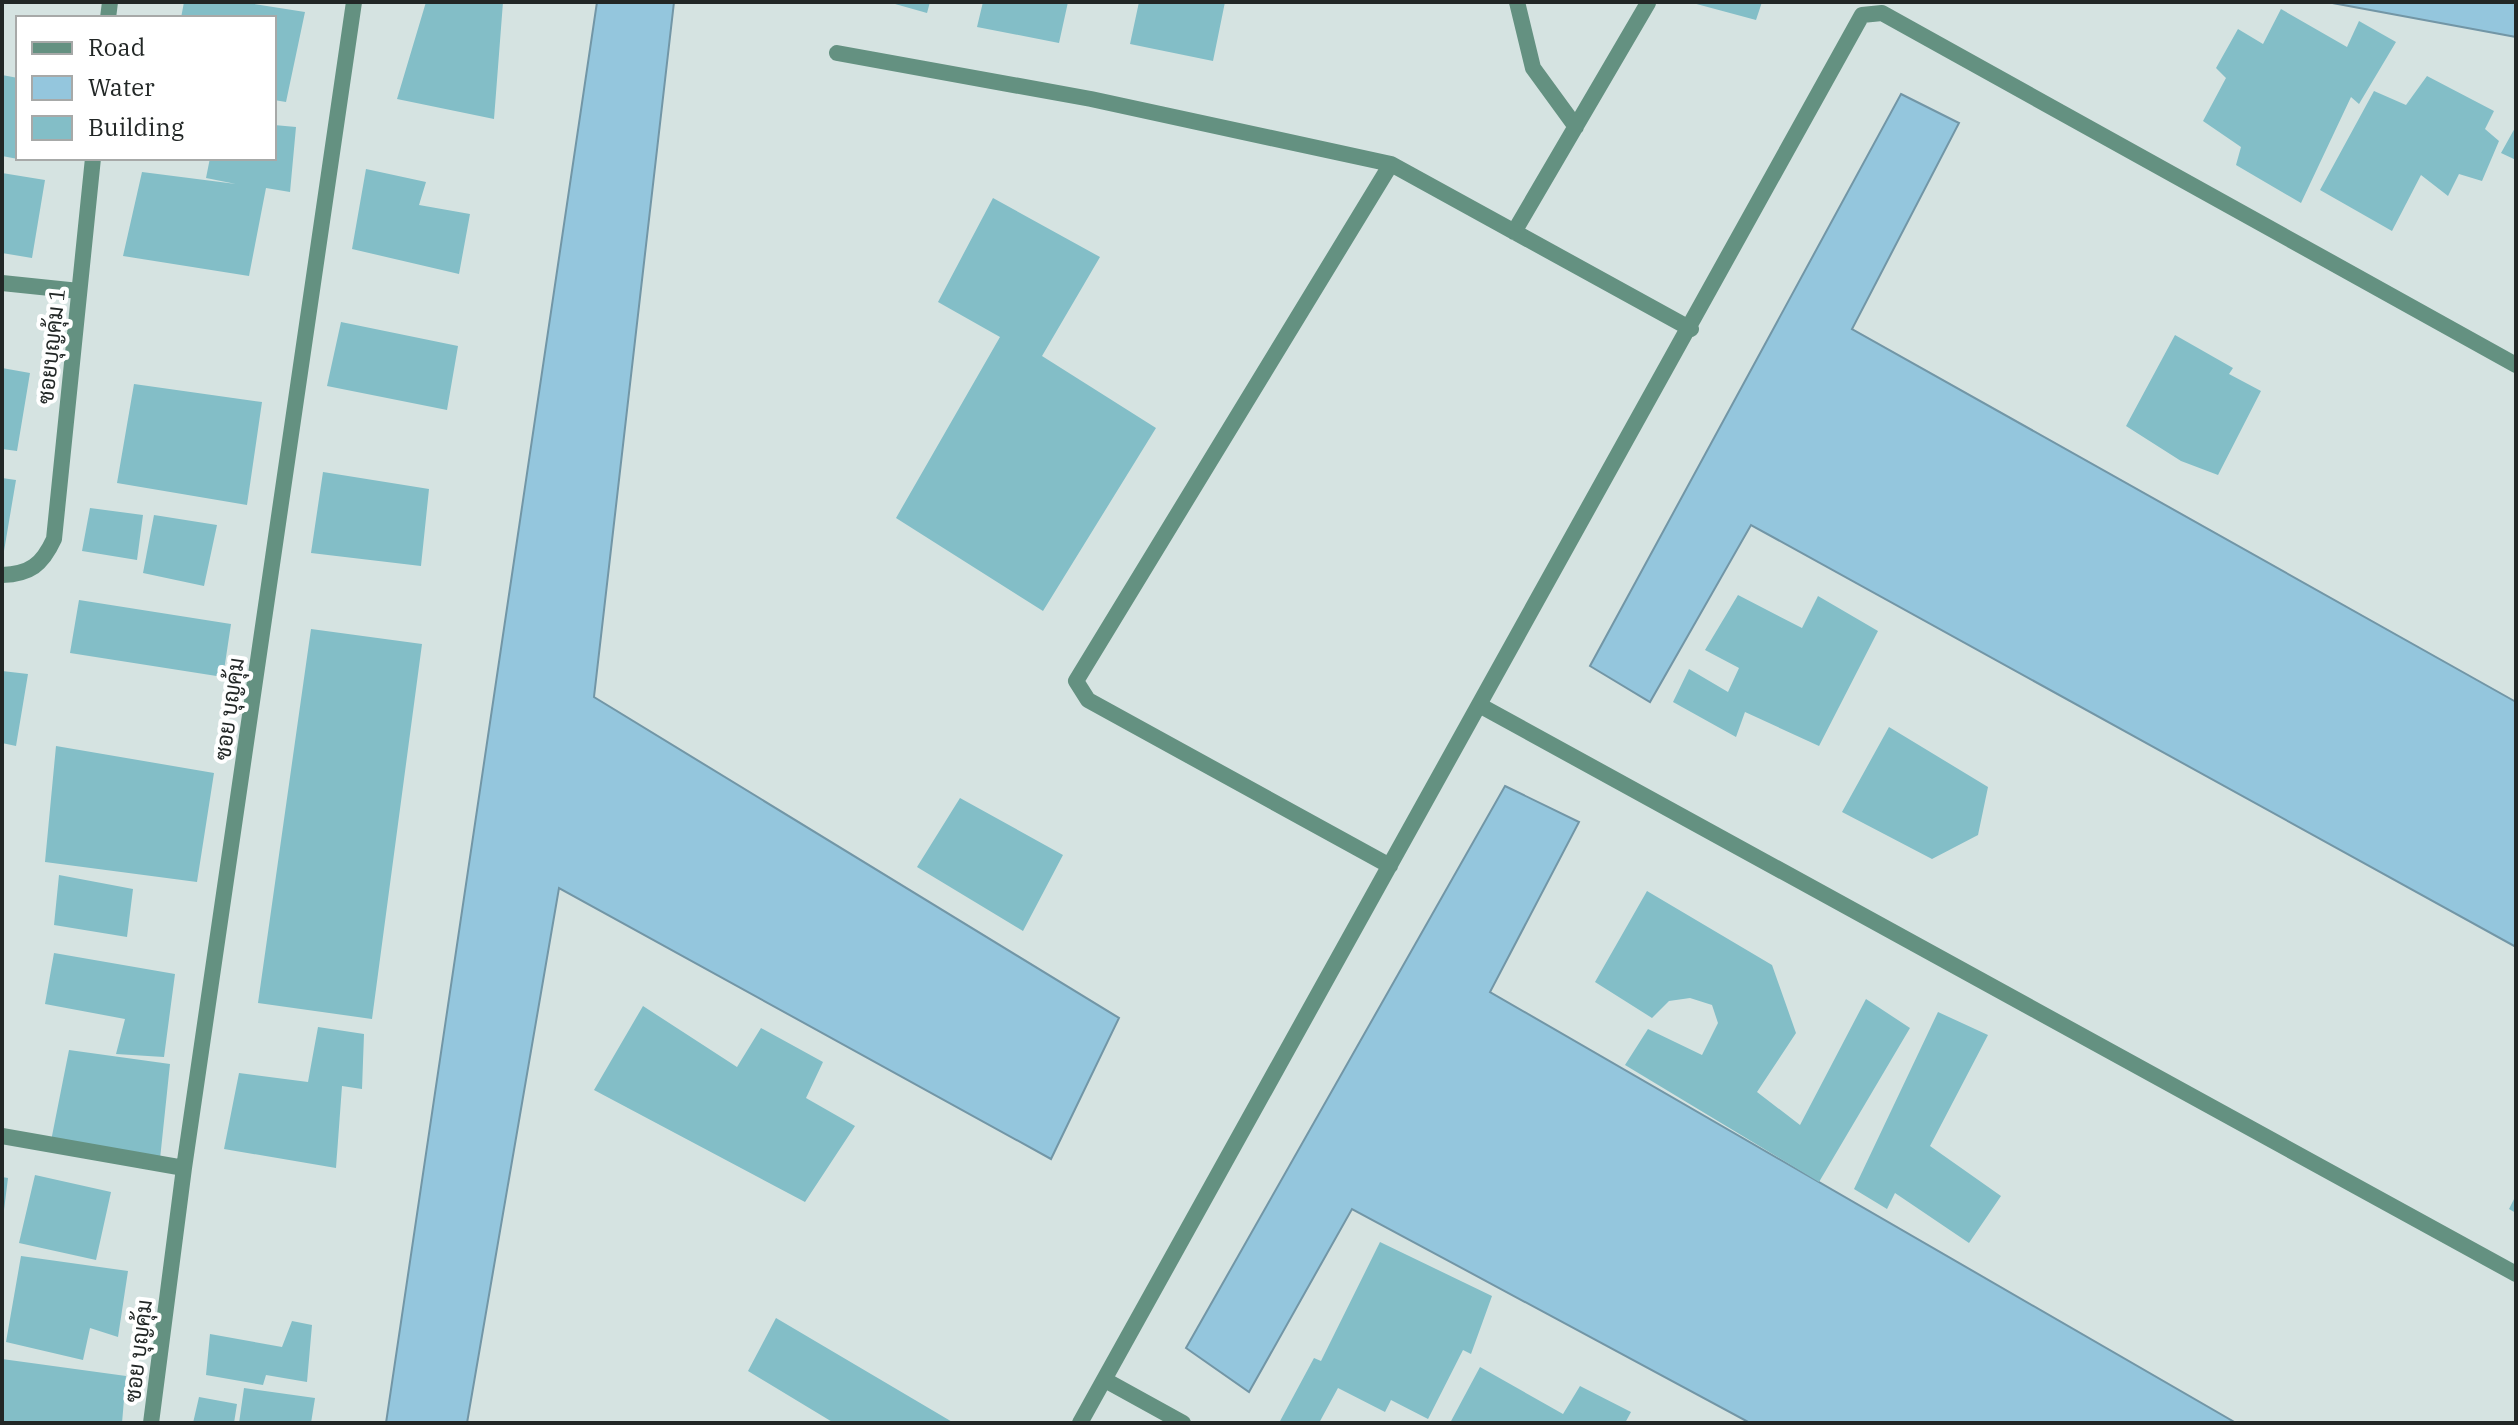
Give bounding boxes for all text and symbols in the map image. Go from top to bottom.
legend [16,16,276,160]
text: Road [88,31,145,63]
text: Water [88,71,155,103]
text: Building [88,111,184,143]
street label: ซอยบุญคุ้ม 1 [30,286,73,406]
street label: ซอย บุญคุ้ม [207,656,252,762]
street label: ซอย บุญคุ้ม [117,1298,160,1404]

